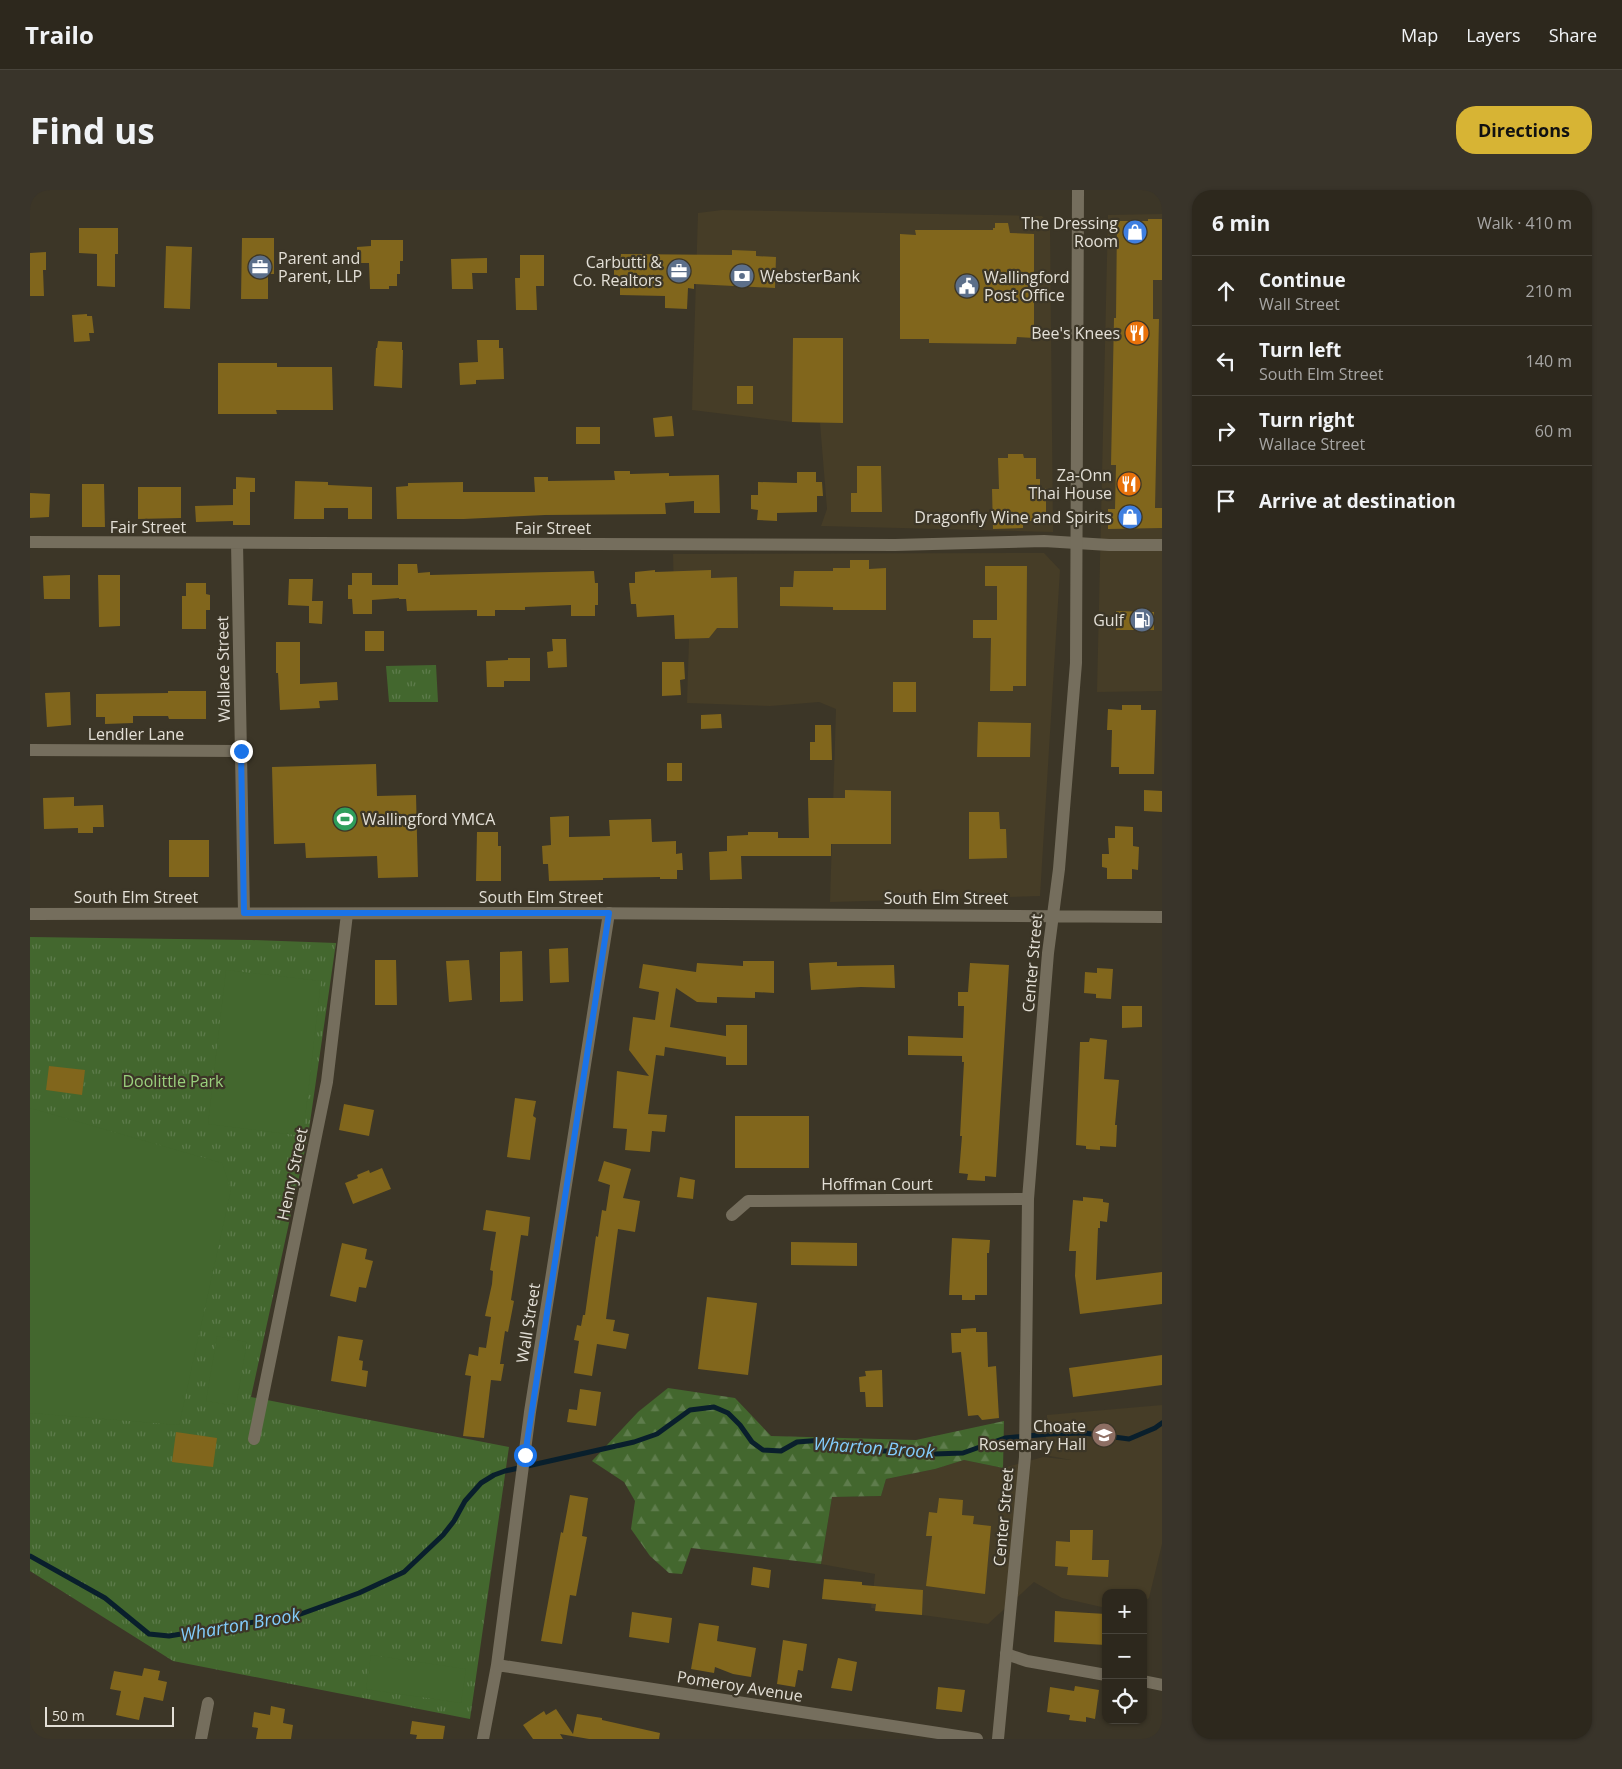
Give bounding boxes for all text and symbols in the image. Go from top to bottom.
text: Trailo [25,18,94,51]
text: Map [1401,23,1438,47]
text: Layers [1466,23,1521,47]
text: Share [1549,23,1597,47]
button: Directions [1456,106,1592,154]
text: Find us [30,107,155,154]
text: 6 min [1212,209,1270,237]
place label: The Dressing Room [1021,212,1118,252]
text: Walk · 410 m [1477,212,1572,234]
shop icon: The Dressing Room [1122,219,1148,245]
place label: Parent and Parent, LLP [278,247,362,287]
place label: Carbutti & Co. Realtors [573,251,662,291]
office icon: Parent and Parent, LLP [247,254,273,280]
office icon: Carbutti & Co. Realtors [666,258,692,284]
bank icon: WebsterBank [729,263,755,289]
place label: WebsterBank [760,265,860,287]
place label: Wallingford Post Office [984,266,1070,306]
text: Continue [1259,267,1346,293]
public building icon: Wallingford Post Office [954,273,980,299]
icon: ahead [1212,277,1240,305]
text: 210 m [1526,280,1572,302]
text: Wall Street [1259,293,1340,315]
restaurant icon: Bee's Knees [1124,320,1150,346]
place label: Bee's Knees [1031,322,1120,344]
text: Turn left [1259,337,1341,363]
icon: left [1212,347,1240,375]
text: 140 m [1526,350,1572,372]
text: South Elm Street [1259,363,1383,385]
text: Turn right [1259,407,1354,433]
icon: right [1212,417,1240,445]
text: 60 m [1535,420,1572,442]
text: Wallace Street [1259,433,1365,455]
place label: Za-Onn Thai House [1028,464,1112,504]
restaurant icon: Za-Onn Thai House [1116,471,1142,497]
icon: arrive [1212,487,1240,515]
text: Arrive at destination [1259,488,1456,514]
shop icon: Dragonfly Wine and Spirits [1117,504,1143,530]
place label: Dragonfly Wine and Spirits [914,506,1112,528]
street label: Fair Street [110,516,187,538]
street label: Fair Street [515,517,592,539]
fuel station icon: Gulf [1129,607,1155,633]
place label: Gulf [1093,609,1126,631]
street label: Wallace Street [211,615,235,722]
street label: Lendler Lane [88,723,184,745]
route end [230,740,253,763]
sports icon: Wallingford YMCA [332,806,358,832]
place label: Wallingford YMCA [362,808,496,830]
street label: South Elm Street [74,886,199,908]
street label: South Elm Street [479,886,604,908]
street label: South Elm Street [884,887,1009,909]
street label: Center Street [1017,912,1047,1013]
park label: Doolittle Park [123,1070,224,1092]
street label: Henry Street [271,1125,313,1222]
street label: Hoffman Court [821,1173,933,1195]
street label: Wall Street [511,1281,545,1365]
place label: Choate Rosemary Hall [979,1415,1086,1455]
school or university icon: Choate Rosemary Hall [1091,1422,1117,1448]
water label: Wharton Brook [813,1431,936,1463]
route start [514,1444,537,1467]
street label: Center Street [988,1466,1018,1567]
map controls [1102,1589,1147,1724]
button: + [1102,1589,1147,1634]
water label: Wharton Brook [178,1601,303,1646]
button: − [1102,1634,1147,1679]
street label: Pomeroy Avenue [676,1665,804,1707]
button: locate [1102,1679,1147,1724]
scale bar [45,1704,174,1727]
text: 50 m [52,1706,85,1725]

